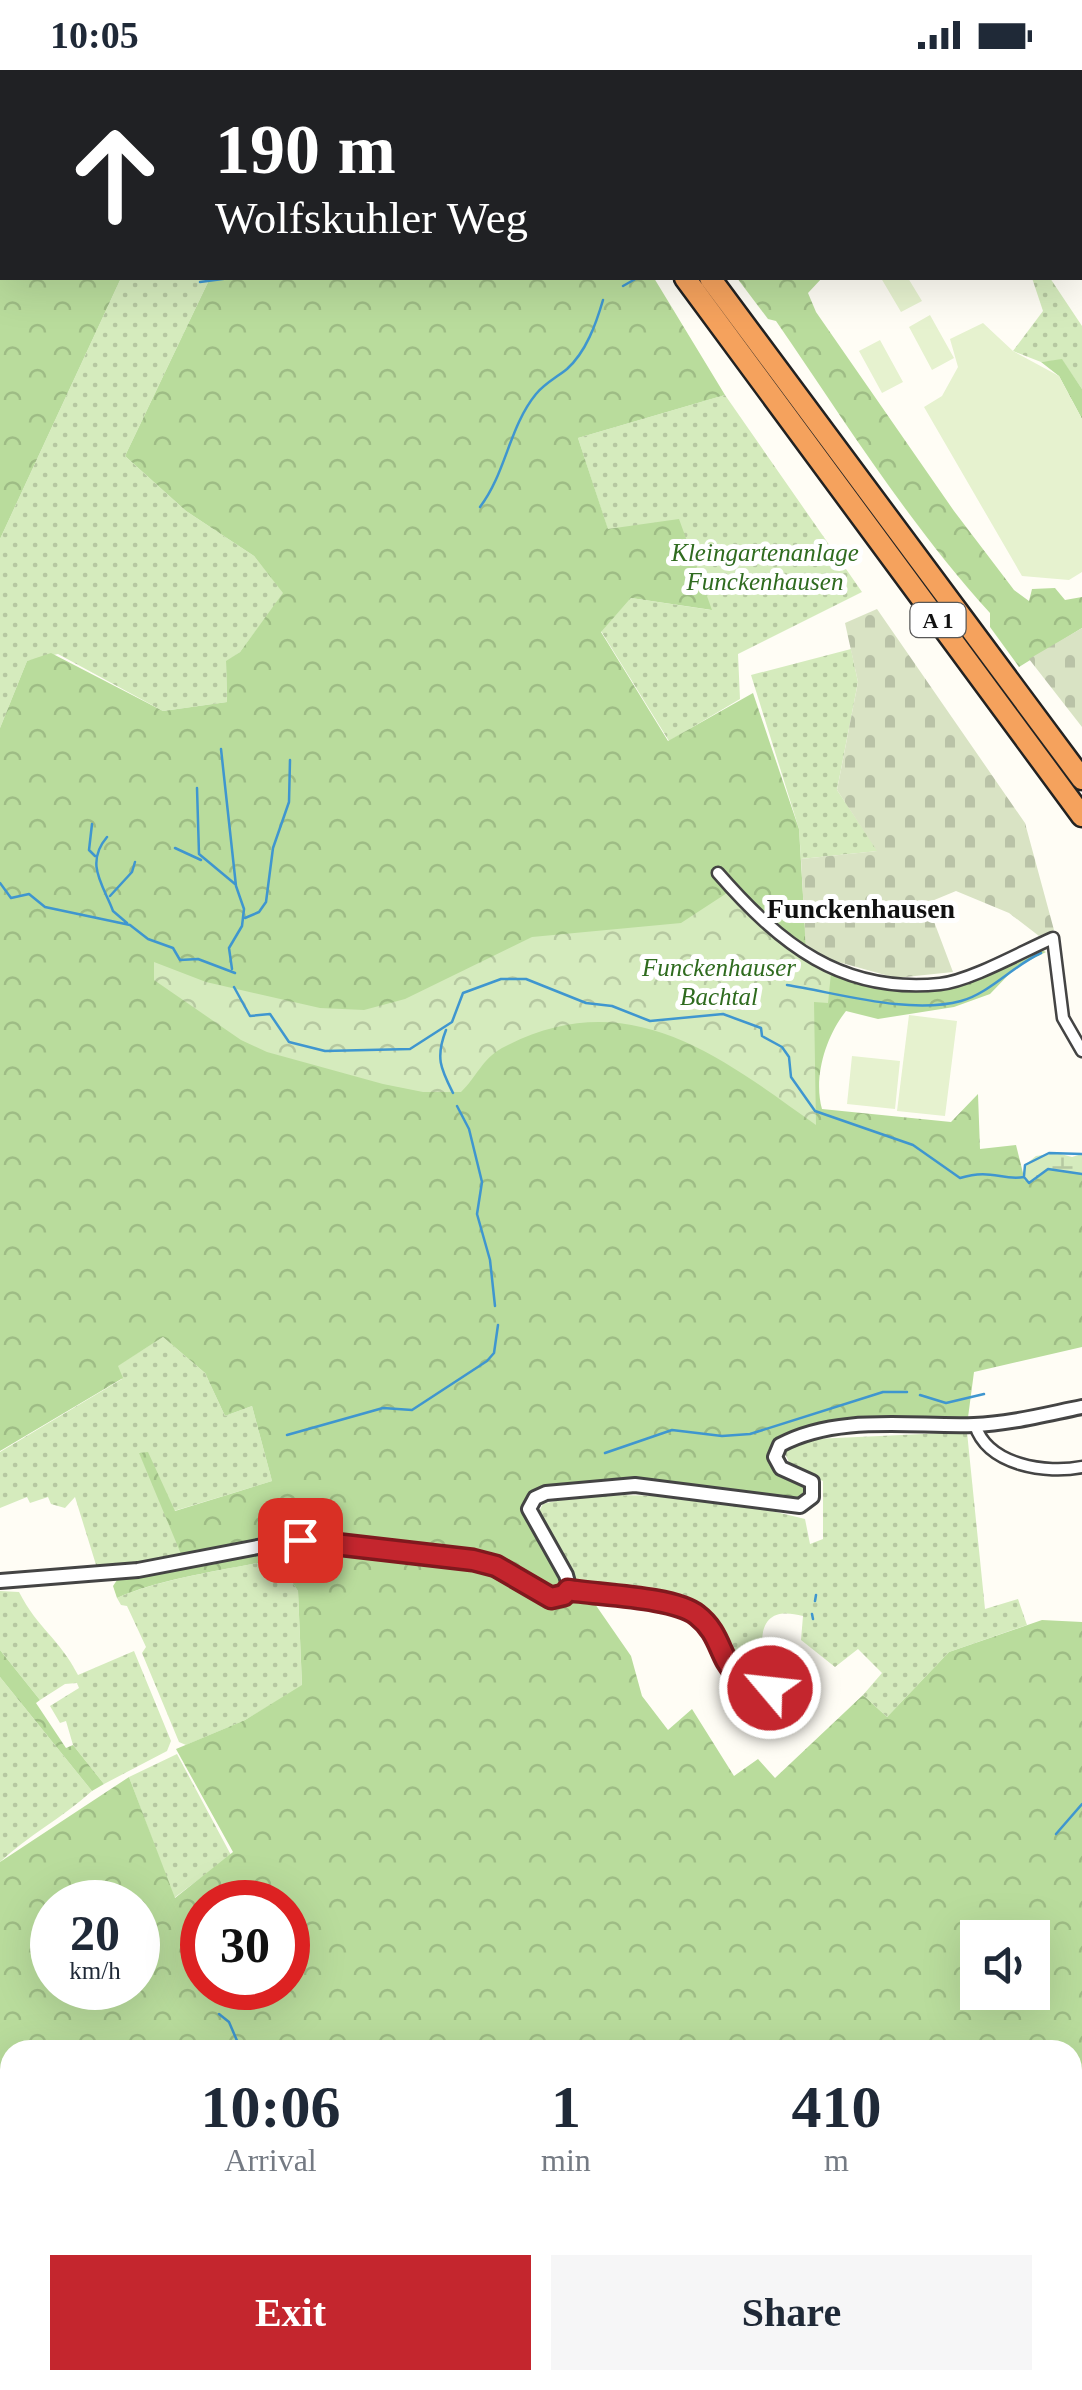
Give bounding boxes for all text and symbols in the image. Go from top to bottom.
text: 10:05 [50,14,139,56]
icon: ahead [50,110,180,240]
text: 190 m [215,111,396,188]
text: Wolfskuhler Weg [215,193,528,243]
park label: Kleingartenanlage Funckenhausen [670,539,859,595]
road number: A 1 [910,603,966,637]
district label: Funckenhausen [767,893,956,924]
park label: Funckenhauser Bachtal [641,954,796,1010]
pin [258,1498,343,1583]
icon: arrive [273,1513,328,1568]
position arrow [718,1636,822,1740]
speed limit sign: 30 [180,1880,310,2010]
text: 20 [70,1905,120,1961]
map controls [960,1920,1050,2010]
button: sound [960,1920,1050,2010]
text: km/h [69,1957,121,1984]
text: 10:06 [201,2074,341,2140]
text: 1 [551,2074,581,2140]
text: 410 [791,2074,881,2140]
text: Arrival [224,2142,317,2178]
text: min [541,2142,591,2178]
text: m [824,2142,849,2178]
button: Exit [50,2255,531,2370]
button: Share [551,2255,1032,2370]

